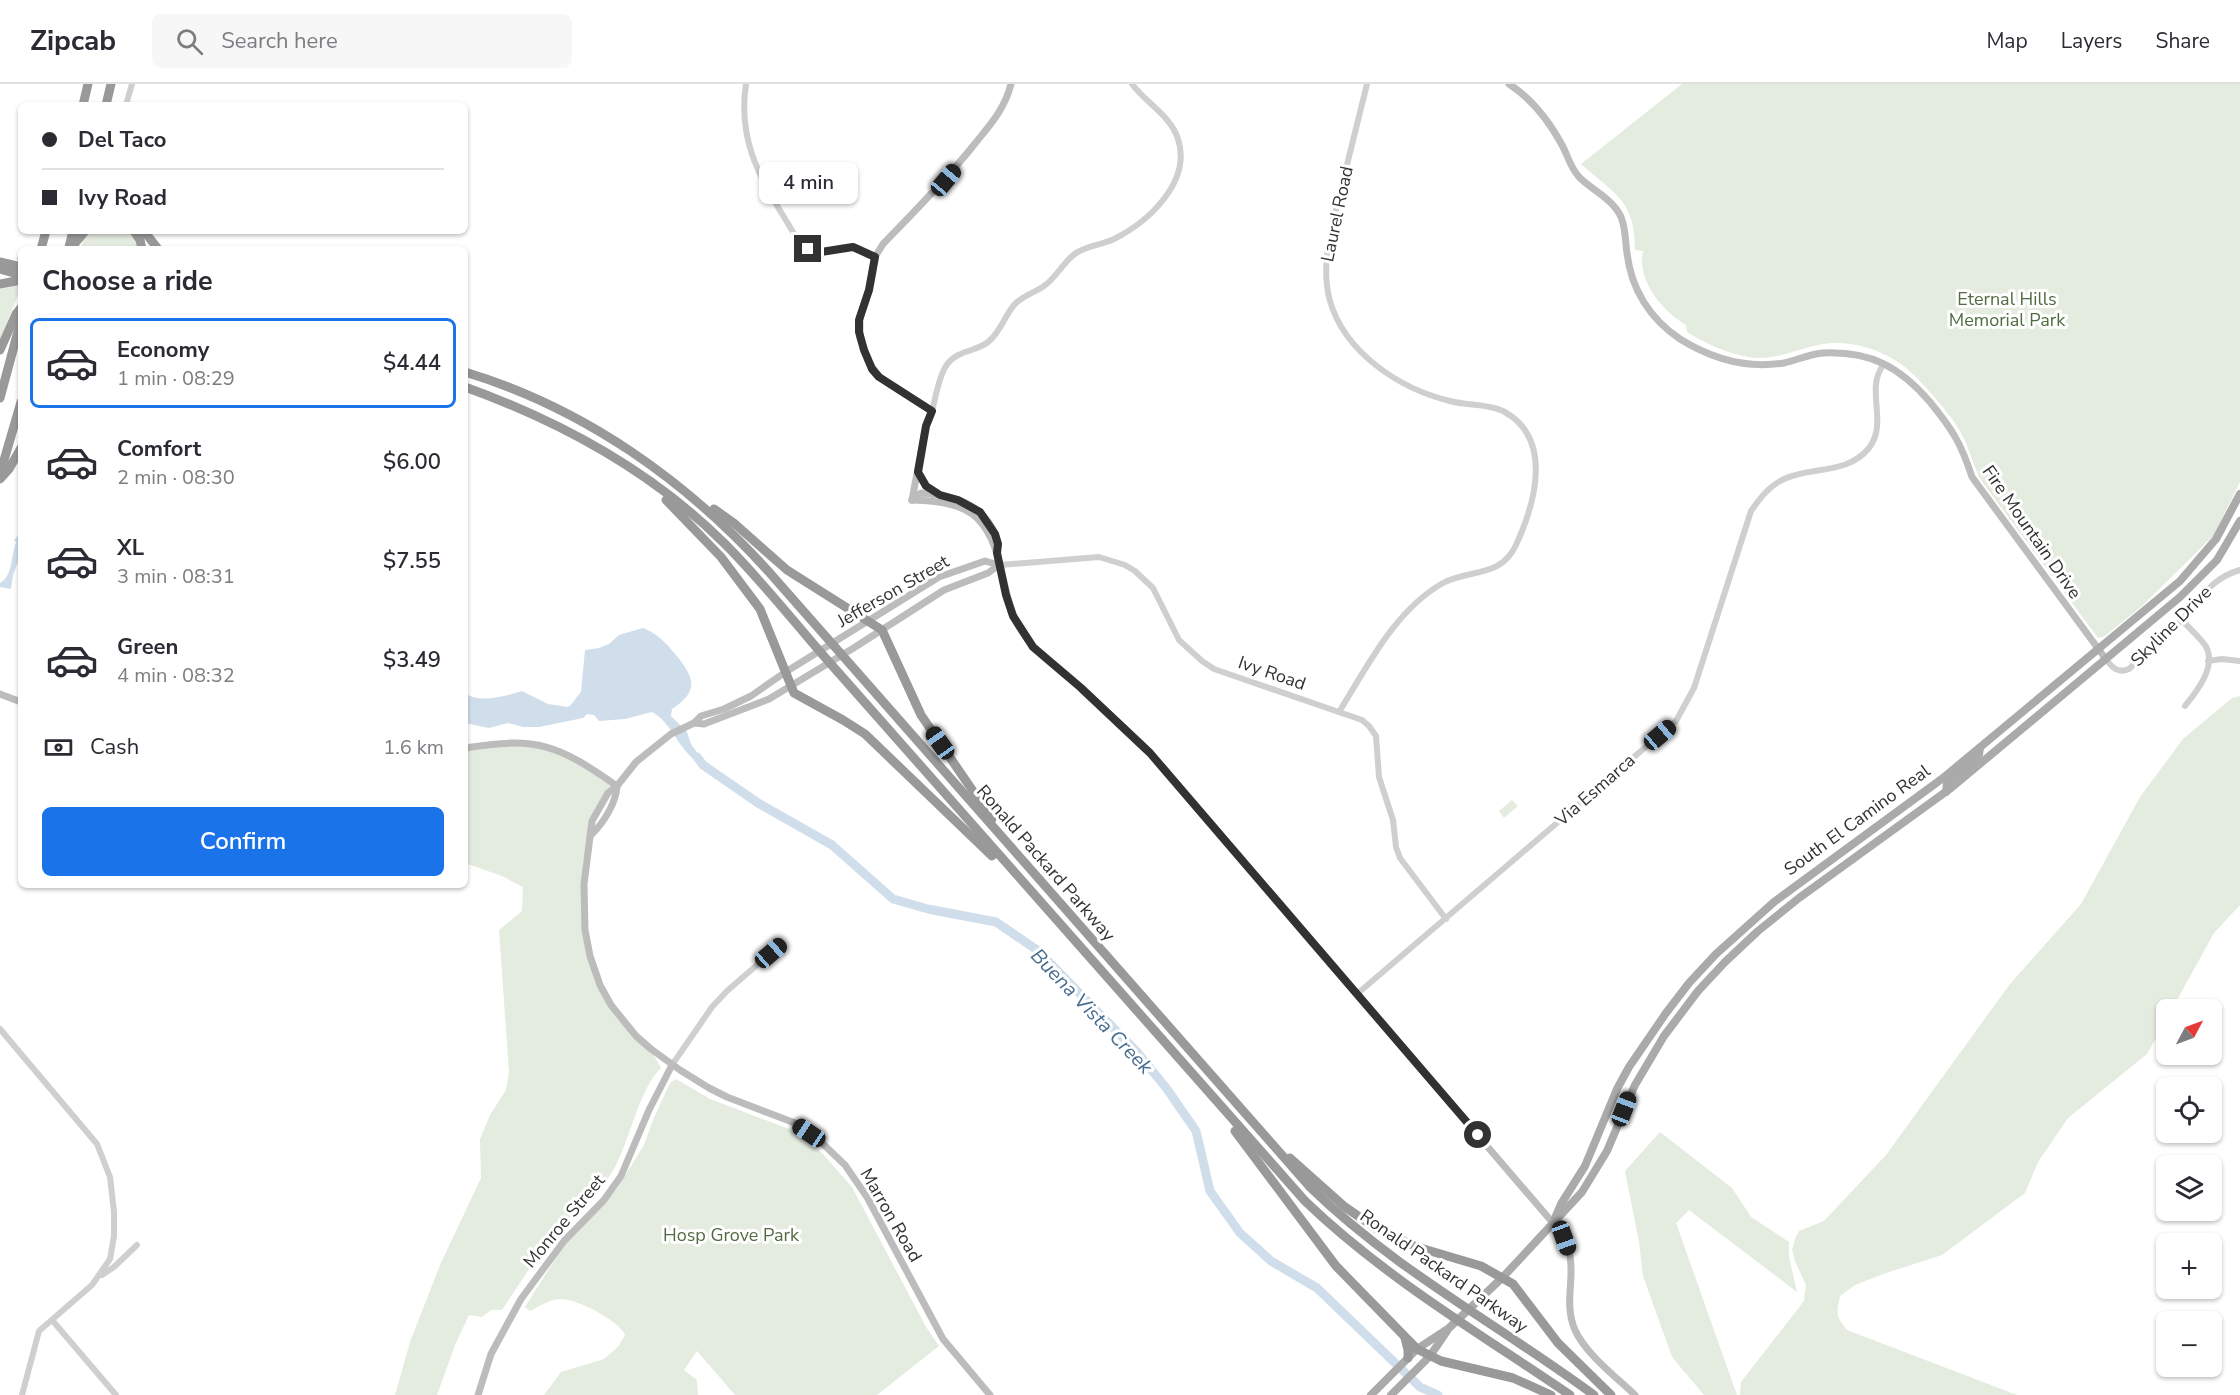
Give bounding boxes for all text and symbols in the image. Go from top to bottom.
search box [152,14,572,68]
text: Zipcab [30,22,116,60]
icon: search [173,25,206,58]
text: Search here [221,26,338,56]
text: Map [1986,27,2028,55]
text: Layers [2061,27,2122,55]
text: Share [2155,27,2210,55]
text: Del Taco [78,125,166,155]
car [928,160,964,200]
callout: 4 min [758,162,858,204]
street label: Laurel Road [1315,164,1359,264]
text: 4 min [783,169,834,196]
text: Ivy Road [78,183,167,213]
route end [794,235,821,262]
text: Choose a ride [42,263,213,300]
park label: Eternal Hills Memorial Park [1949,287,2066,332]
text: Economy [117,335,209,365]
icon: car [45,336,99,390]
text: $4.44 [383,348,441,378]
text: 1 min · 08:29 [117,365,235,392]
text: Comfort [117,434,201,464]
icon: car [45,435,99,489]
text: $6.00 [383,447,441,477]
street label: Fire Mountain Drive [1977,460,2087,604]
text: 2 min · 08:30 [117,464,235,491]
text: XL [117,533,144,563]
icon: car [45,534,99,588]
text: $7.55 [383,546,441,576]
street label: Jefferson Street [832,549,954,633]
text: 3 min · 08:31 [117,563,235,590]
street label: Skyline Drive [2125,580,2217,672]
text: Green [117,632,178,662]
icon: car [45,633,99,687]
text: $3.49 [383,645,441,675]
street label: Ivy Road [1235,650,1309,696]
text: 4 min · 08:32 [117,662,235,689]
car [1640,717,1680,753]
car [922,723,958,763]
icon: cash [42,731,75,764]
text: Cash [90,732,139,762]
text: 1.6 km [383,734,444,761]
street label: Via Esmarca [1549,749,1640,832]
street label: South El Camino Real [1779,759,1935,881]
street label: Ronald Packard Parkway [971,780,1121,947]
button: Confirm [42,807,444,876]
car [752,934,790,972]
water label: Buena Vista Creek [1025,943,1159,1081]
north arrow [2156,999,2222,1065]
map controls [2156,999,2222,1377]
button: locate [2156,1077,2222,1143]
car [1609,1089,1639,1129]
car [789,1115,829,1151]
route start [1464,1121,1491,1148]
button: layers [2156,1155,2222,1221]
street label: Marron Road [854,1164,928,1266]
street label: Monroe Street [518,1169,611,1273]
street label: Ronald Packard Parkway [1355,1204,1533,1339]
car [1549,1218,1579,1258]
park label: Hosp Grove Park [663,1223,800,1247]
button: + [2156,1233,2222,1299]
button: − [2156,1311,2222,1377]

